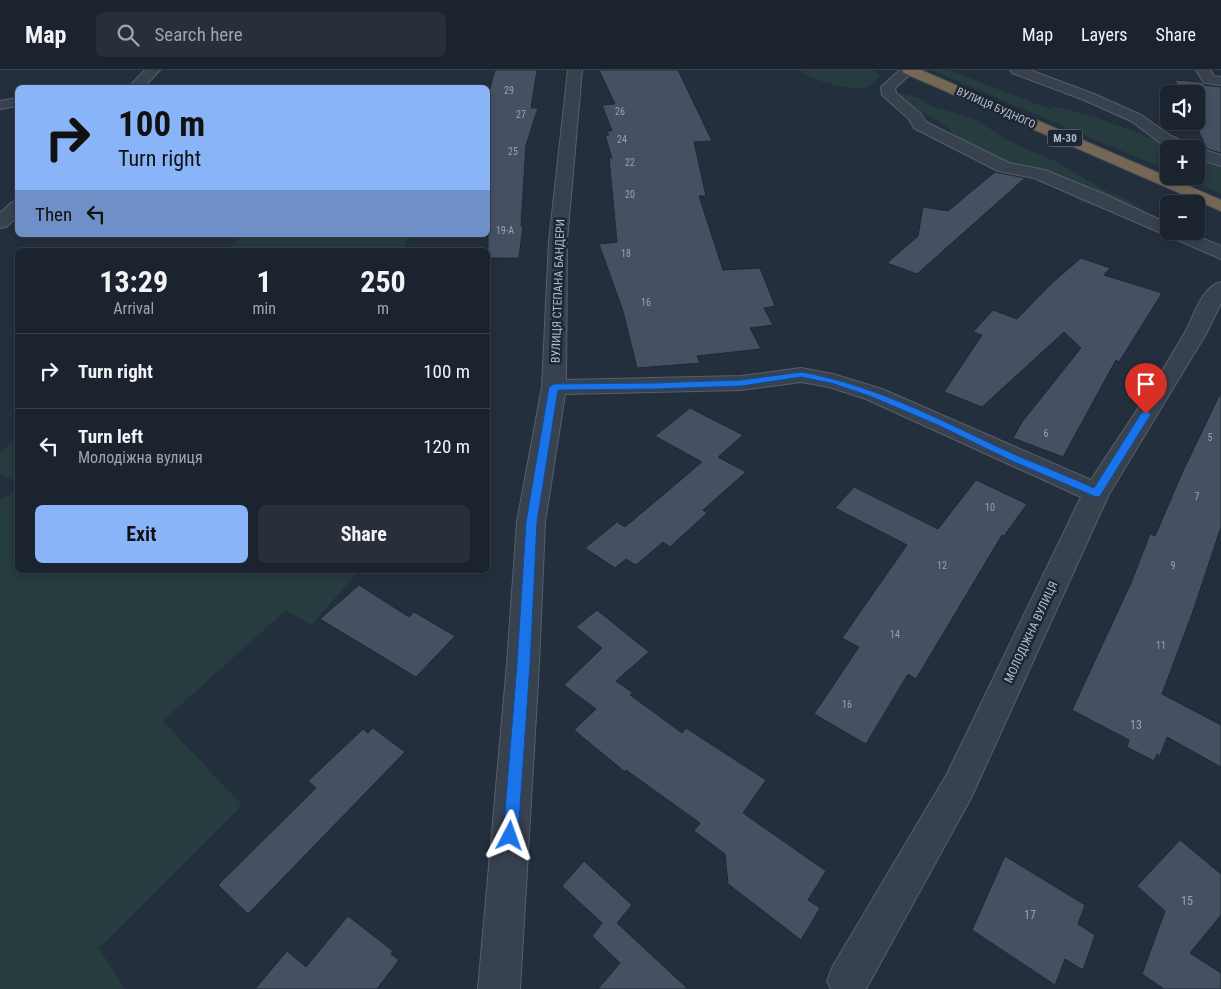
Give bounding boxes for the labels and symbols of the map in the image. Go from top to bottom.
house number: 29 [504,85,514,96]
street label: ВУЛИЦЯ БУДНОГО [955,85,1037,131]
house number: 26 [615,106,625,117]
house number: 27 [516,109,526,120]
road number: М-30 [1048,129,1082,146]
house number: 24 [617,134,627,145]
house number: 25 [508,146,518,157]
house number: 22 [625,157,635,168]
house number: 20 [625,189,635,200]
street label: ВУЛИЦЯ СТЕПАНА БАНДЕРИ [548,219,568,363]
house number: 19-А [496,225,514,236]
house number: 18 [621,248,631,259]
house number: 16 [641,297,651,308]
pin [1125,363,1167,414]
house number: 6 [1044,428,1049,439]
house number: 5 [1208,432,1213,443]
house number: 7 [1195,491,1200,502]
house number: 10 [985,502,995,513]
house number: 12 [937,560,947,571]
house number: 9 [1171,560,1176,571]
street label: МОЛОДІЖНА ВУЛИЦЯ [1001,579,1061,685]
house number: 14 [890,629,900,640]
house number: 11 [1156,640,1166,651]
house number: 16 [842,699,852,710]
house number: 13 [1130,718,1142,732]
position arrow [483,809,535,861]
house number: 15 [1181,894,1193,908]
house number: 17 [1024,908,1036,922]

